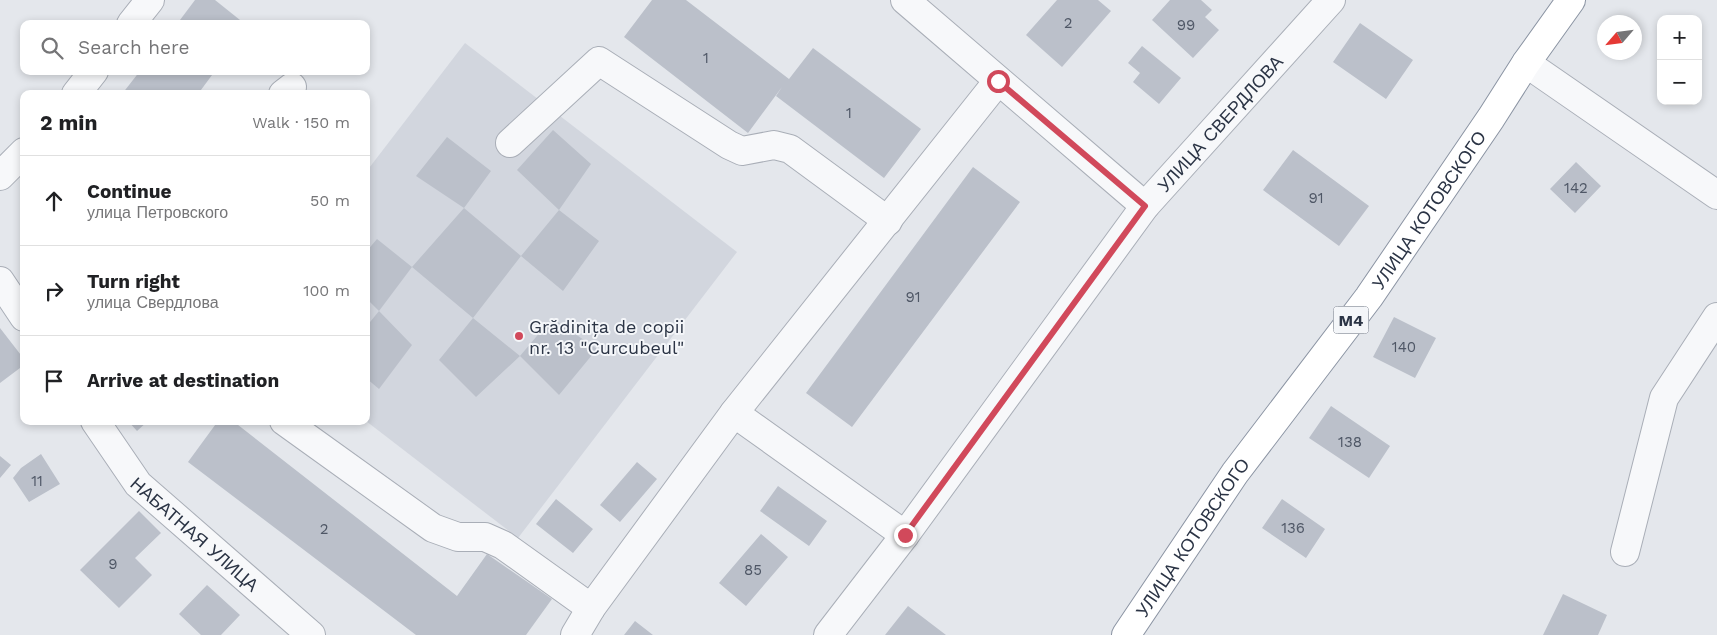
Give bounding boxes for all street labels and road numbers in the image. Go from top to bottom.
street label: УЛИЦА СВЕРДЛОВА [1153,51,1287,196]
street label: УЛИЦА КОТОВСКОГО [1367,127,1490,293]
road number: M4 [1334,306,1368,334]
street label: УЛИЦА КОТОВСКОГО [1131,454,1253,621]
street label: НАБАТНАЯ УЛИЦА [127,472,263,595]

